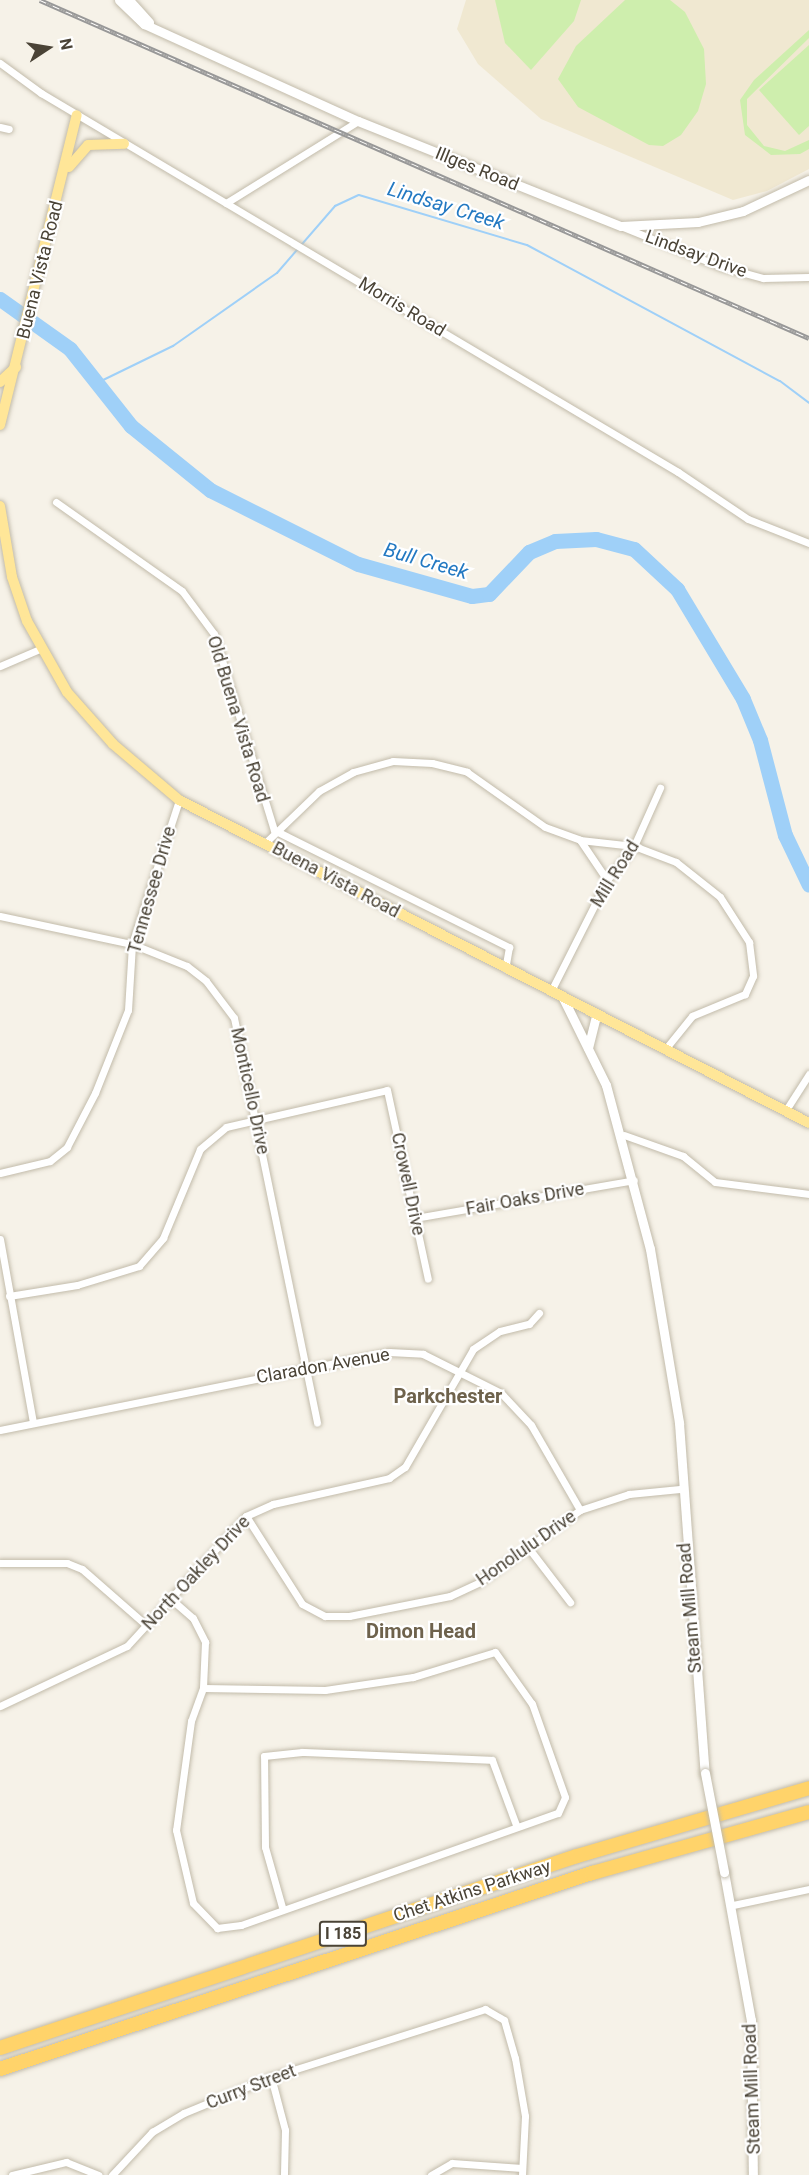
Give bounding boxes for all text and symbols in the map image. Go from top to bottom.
north arrow [18,18,78,78]
text: N [56,37,77,52]
street label: Illges Road [432,142,522,196]
water label: Lindsay Creek [385,177,507,235]
street label: Buena Vista Road [12,199,68,341]
street label: Lindsay Drive [642,226,750,282]
street label: Morris Road [355,273,449,341]
water label: Bull Creek [381,538,471,584]
street label: Old Buena Vista Road [202,633,274,805]
street label: Tennessee Drive [124,824,180,956]
street label: Buena Vista Road [268,837,404,923]
street label: Mill Road [586,837,644,911]
street label: Monticello Drive [226,1026,274,1156]
street label: Crowell Drive [387,1131,429,1237]
street label: Fair Oaks Drive [464,1178,586,1220]
street label: Claradon Avenue [255,1344,391,1388]
district label: Parkchester [394,1384,502,1408]
street label: Honolulu Drive [472,1506,580,1590]
street label: North Oakley Drive [137,1511,255,1635]
street label: Steam Mill Road [674,1542,706,1674]
district label: Dimon Head [366,1619,476,1643]
street label: Chet Atkins Parkway [391,1855,553,1927]
road number: I 185 [318,1921,368,1947]
street label: Steam Mill Road [739,2023,765,2155]
street label: Curry Street [203,2060,299,2114]

